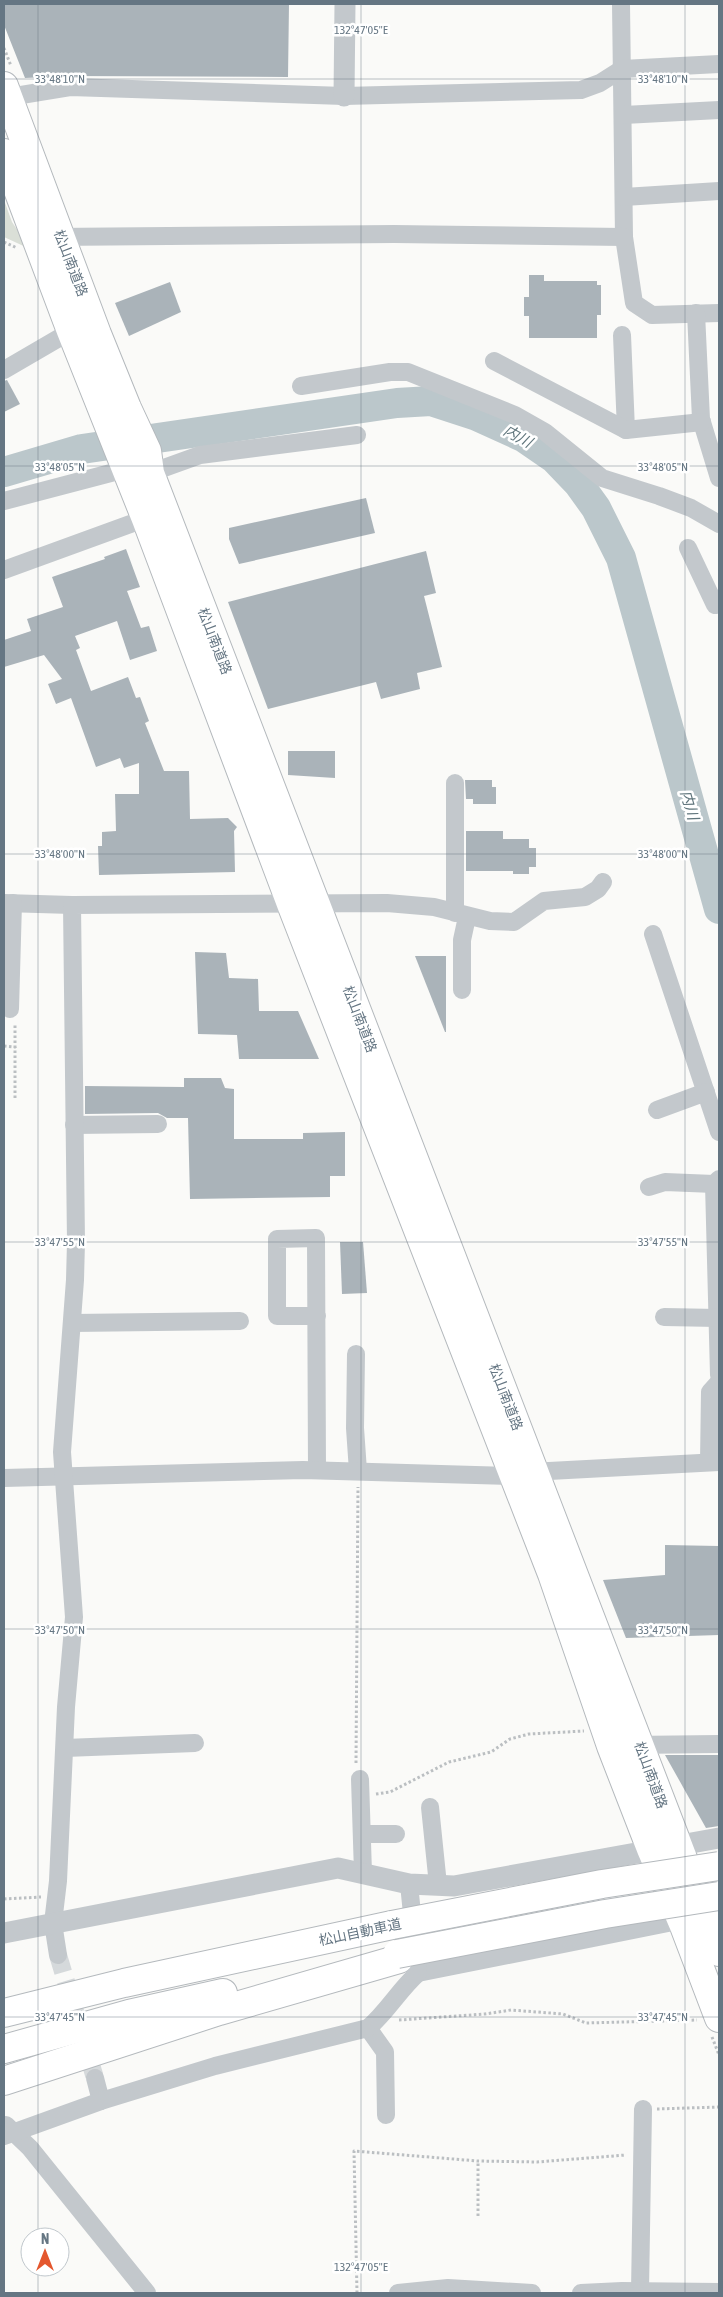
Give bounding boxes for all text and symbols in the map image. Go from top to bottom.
text: 132°47'05"E [334,23,388,37]
text: 33°48'10"N [35,72,85,86]
text: 33°48'10"N [638,72,688,86]
street label: 松山南道路 [51,227,91,299]
water label: 内川 [501,421,537,452]
text: 33°48'05"N [35,460,85,474]
text: 33°48'05"N [638,460,688,474]
street label: 松山南道路 [195,605,235,677]
water label: 内川 [678,788,703,824]
text: 33°48'00"N [35,847,85,861]
text: 33°48'00"N [638,847,688,861]
street label: 松山南道路 [340,983,380,1055]
text: 33°47'55"N [35,1235,85,1249]
text: 33°47'55"N [638,1235,688,1249]
street label: 松山南道路 [486,1361,526,1433]
text: 33°47'50"N [35,1623,85,1637]
text: 33°47'50"N [638,1623,688,1637]
street label: 松山南道路 [632,1739,670,1811]
street label: 松山自動車道 [317,1915,403,1949]
text: 33°47'45"N [35,2010,85,2024]
text: 33°47'45"N [638,2010,688,2024]
north arrow [20,2227,70,2277]
text: N [41,2231,49,2247]
text: 132°47'05"E [334,2260,388,2274]

